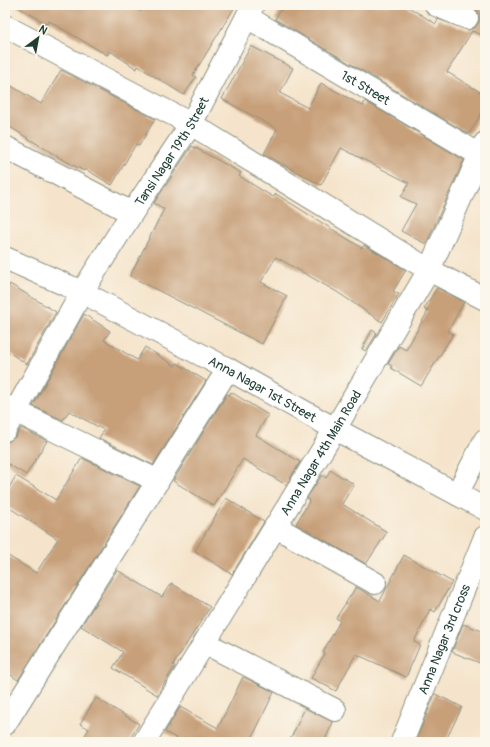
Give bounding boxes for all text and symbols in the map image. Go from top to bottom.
north arrow [18,18,58,58]
text: N [36,22,50,38]
street label: 1st Street [338,67,393,109]
street label: Tansi Nagar 19th Street [132,94,213,209]
street label: Anna Nagar 1st Street [205,353,320,426]
street label: Anna Nagar 4th Main Road [277,388,365,519]
street label: Anna Nagar 3rd cross [415,582,474,697]

